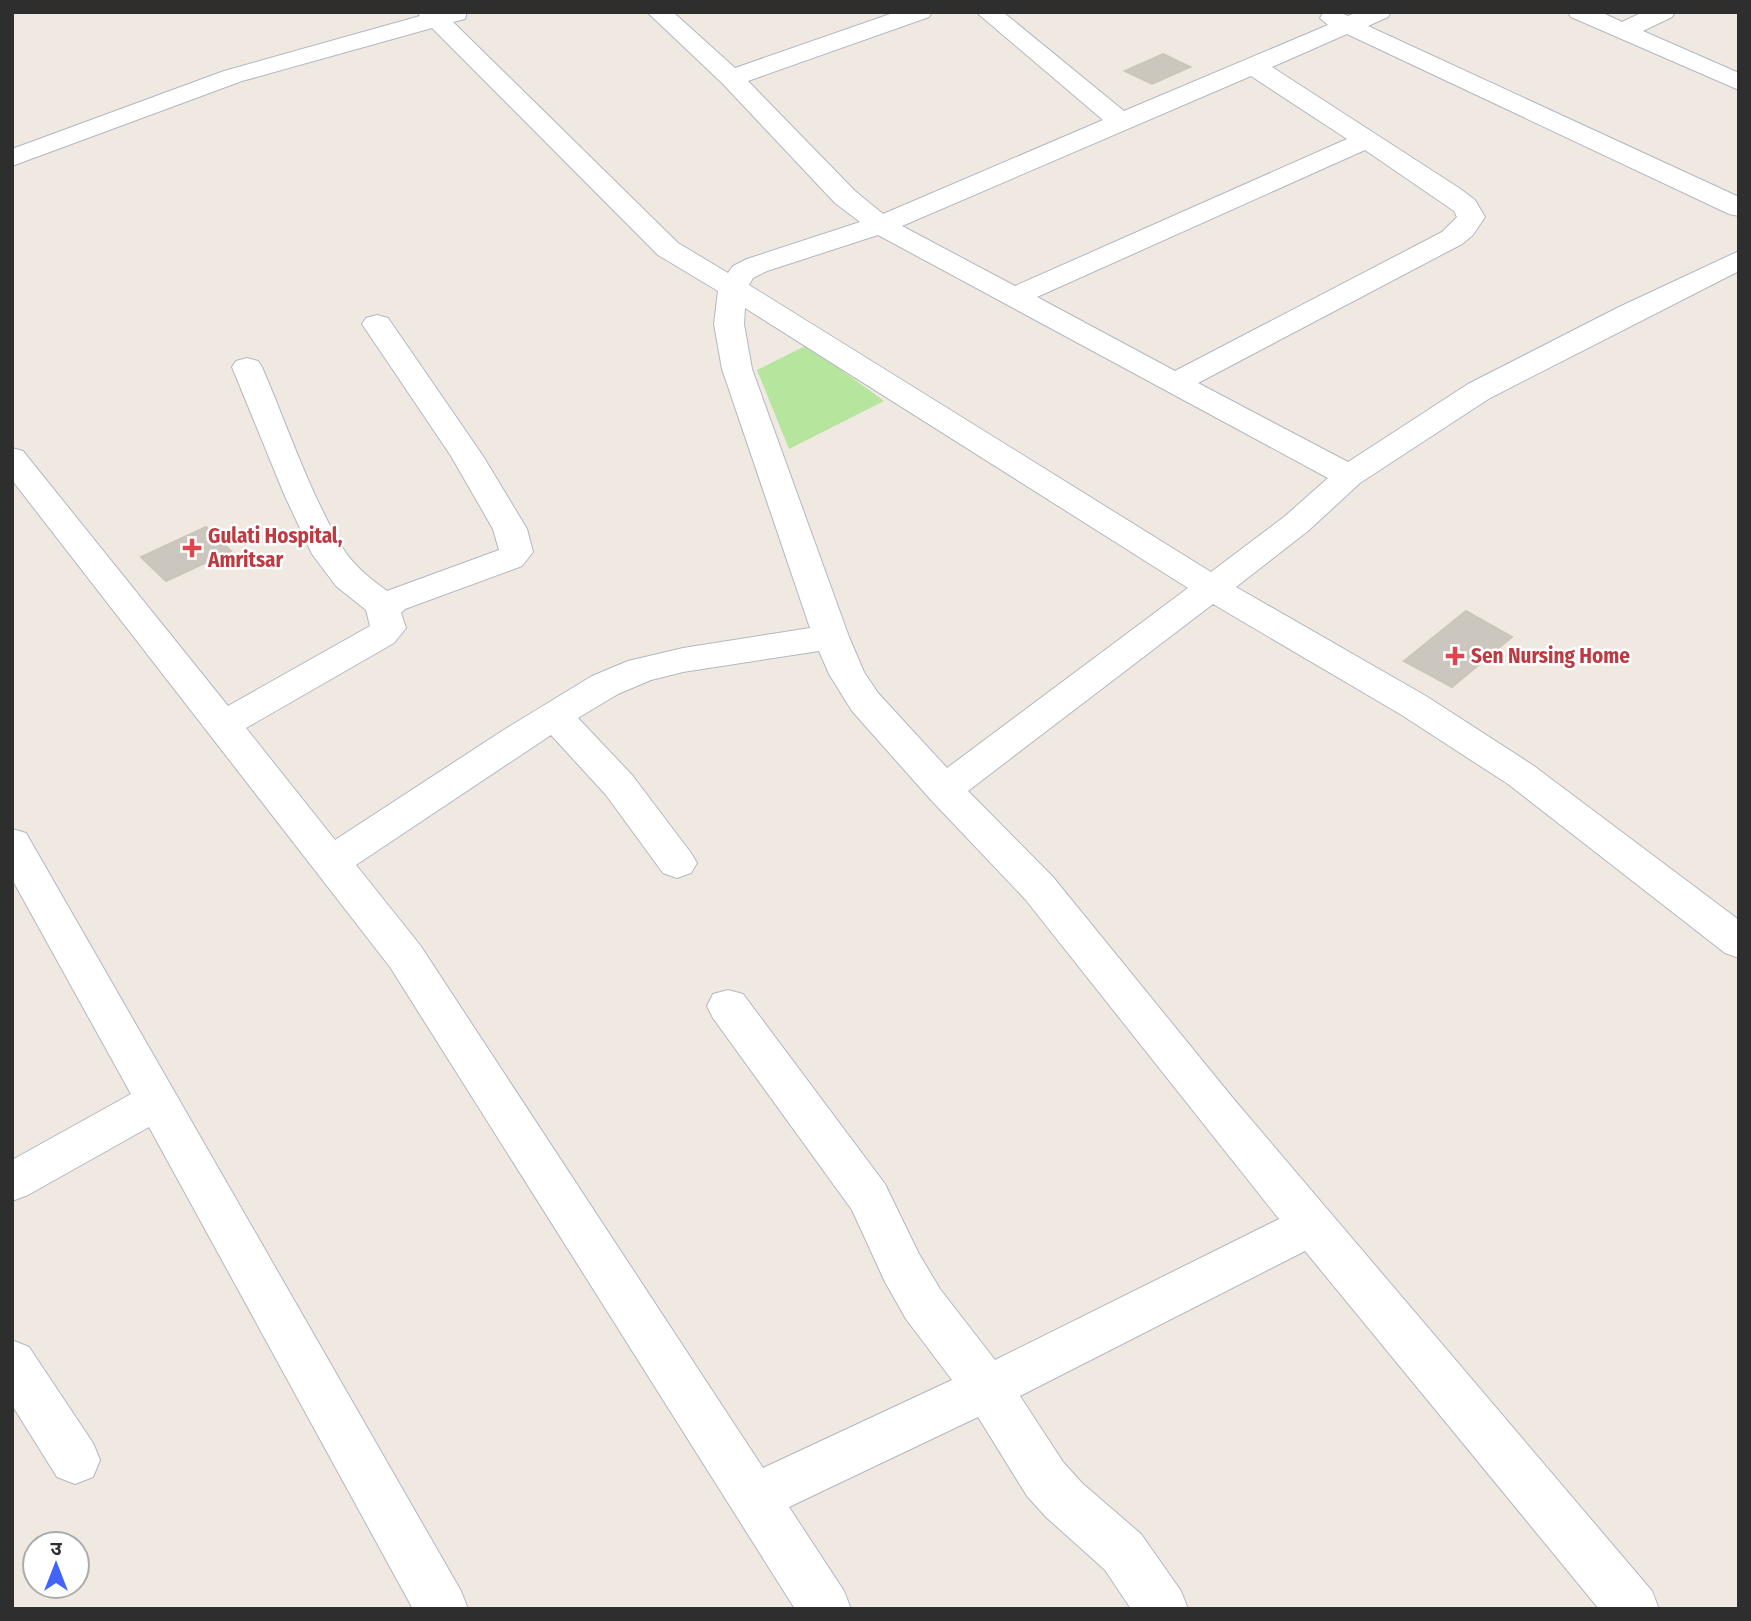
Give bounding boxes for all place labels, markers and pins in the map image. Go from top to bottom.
place label: Gulati Hospital, Amritsar [207,523,343,573]
marker: Gulati Hospital, Amritsar [182,538,202,558]
place label: Sen Nursing Home [1471,643,1630,669]
marker: Sen Nursing Home [1445,646,1465,666]

